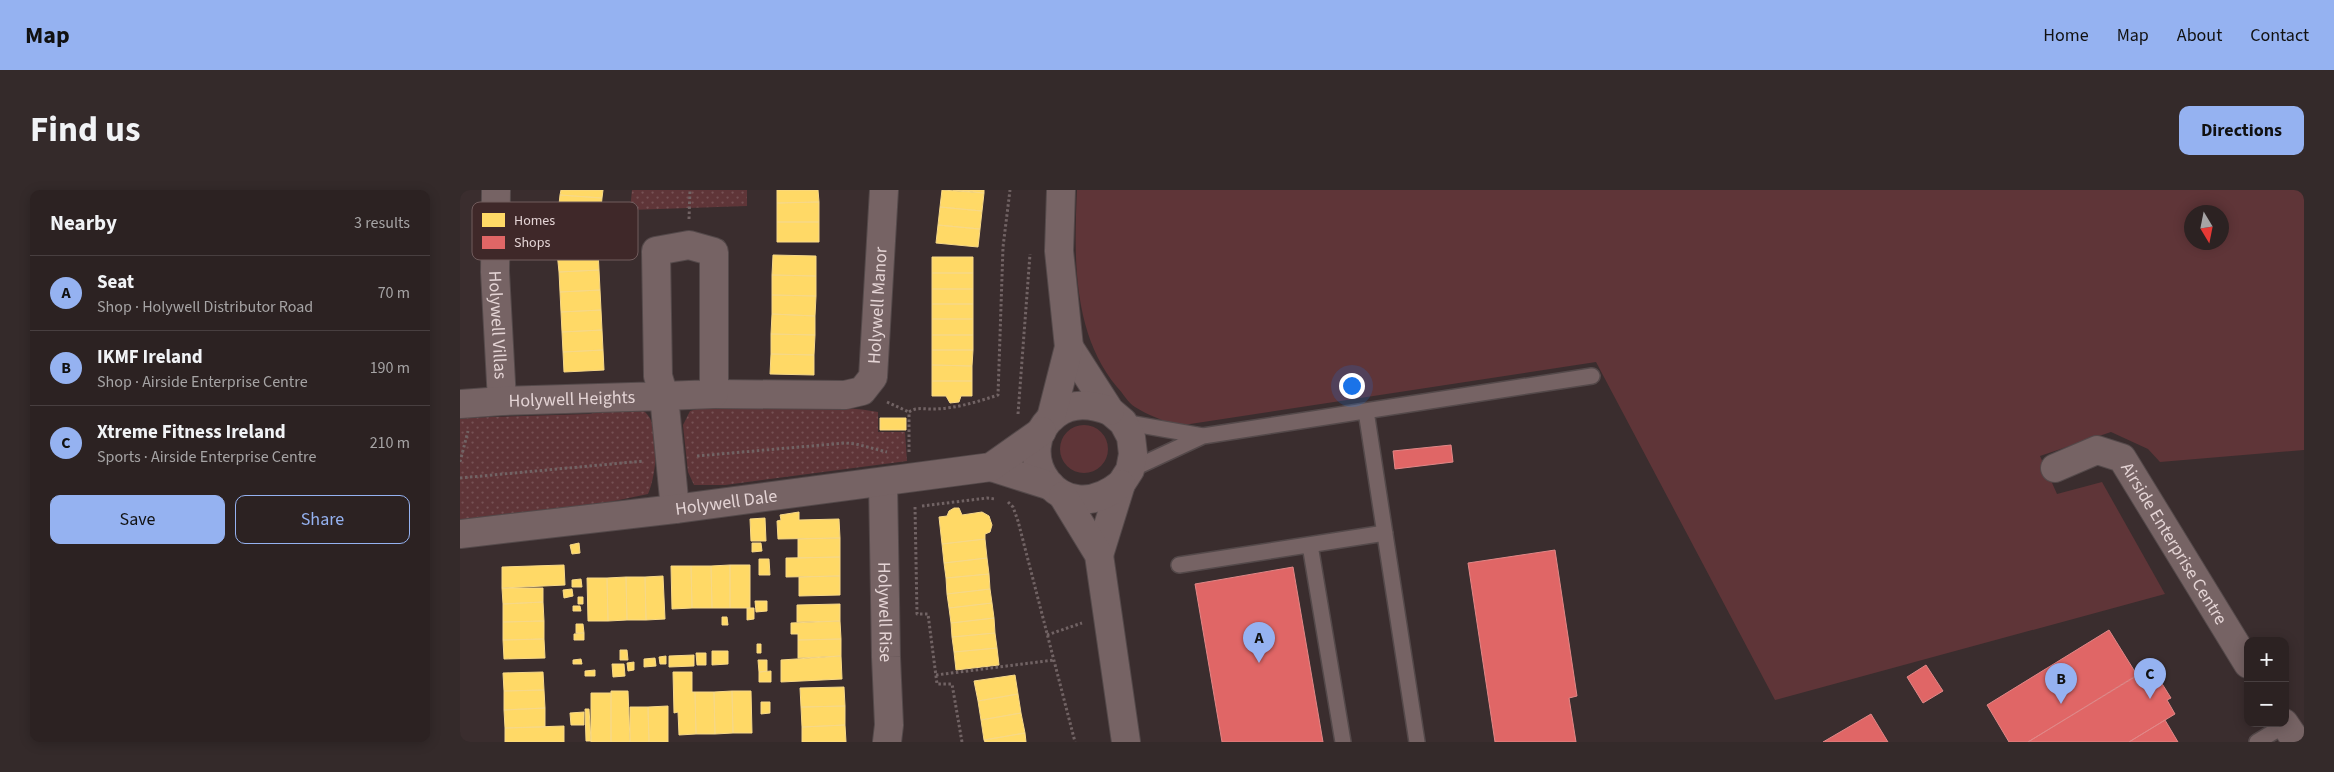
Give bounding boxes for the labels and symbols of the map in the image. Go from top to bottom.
legend [472,202,638,260]
north arrow [2184,205,2229,250]
text: Homes [514,211,555,231]
text: Shops [514,233,550,253]
street label: Holywell Manor [862,245,894,365]
street label: Holywell Villas [482,270,513,380]
your location [1339,373,1365,399]
street label: Holywell Heights [508,385,636,414]
street label: Airside Enterprise Centre [2115,458,2233,630]
street label: Holywell Dale [674,484,779,522]
street label: Holywell Rise [871,562,898,663]
pin: A [1243,622,1275,663]
pin: C [2134,658,2166,699]
pin: B [2045,663,2077,704]

